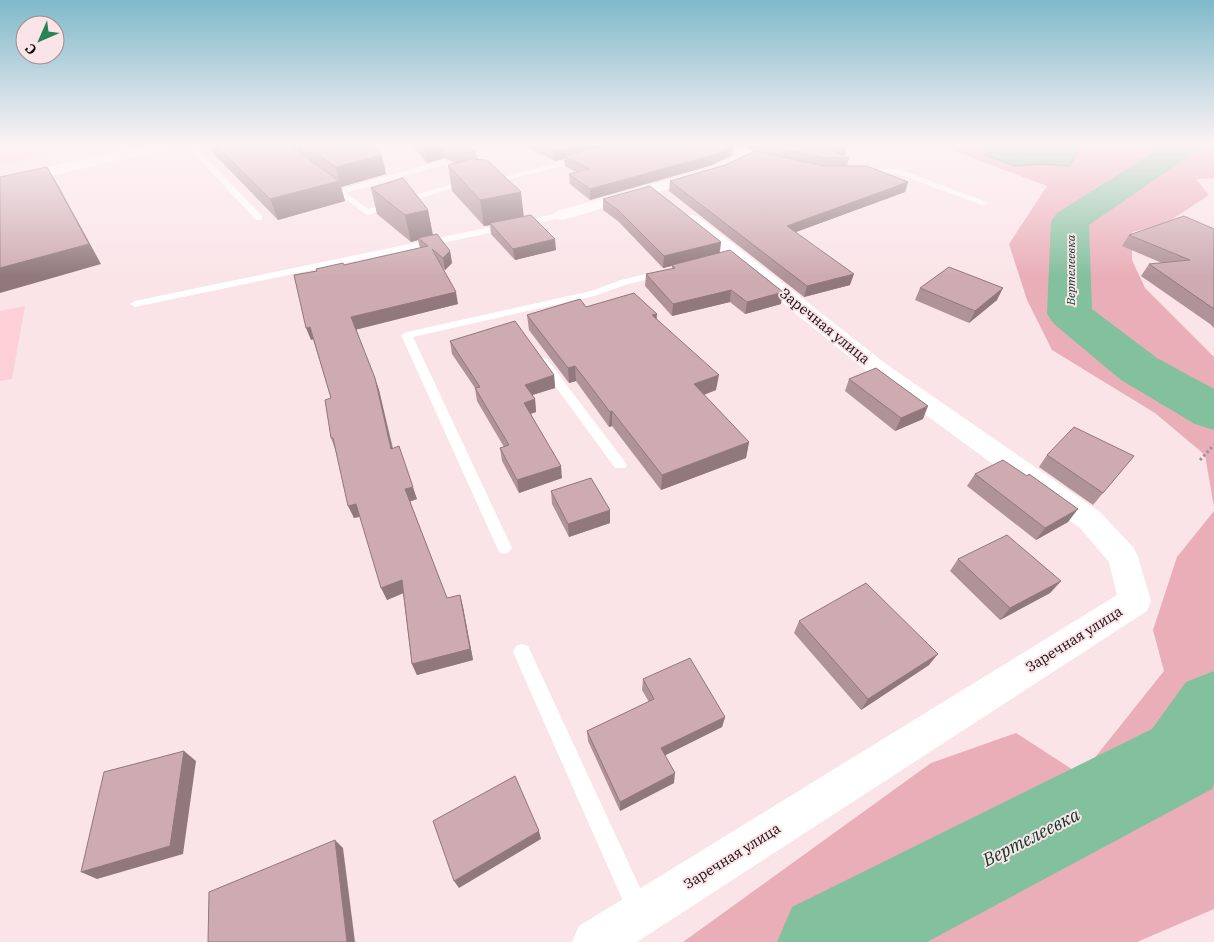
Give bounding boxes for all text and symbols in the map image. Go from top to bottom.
north arrow [15,15,65,65]
text: С [21,40,40,59]
water label: Вертелеевка [1063,234,1078,306]
street label: Заречная улица [776,284,874,368]
street label: Заречная улица [1022,602,1126,676]
water label: Вертелеевка [978,803,1084,872]
street label: Заречная улица [680,819,784,893]

